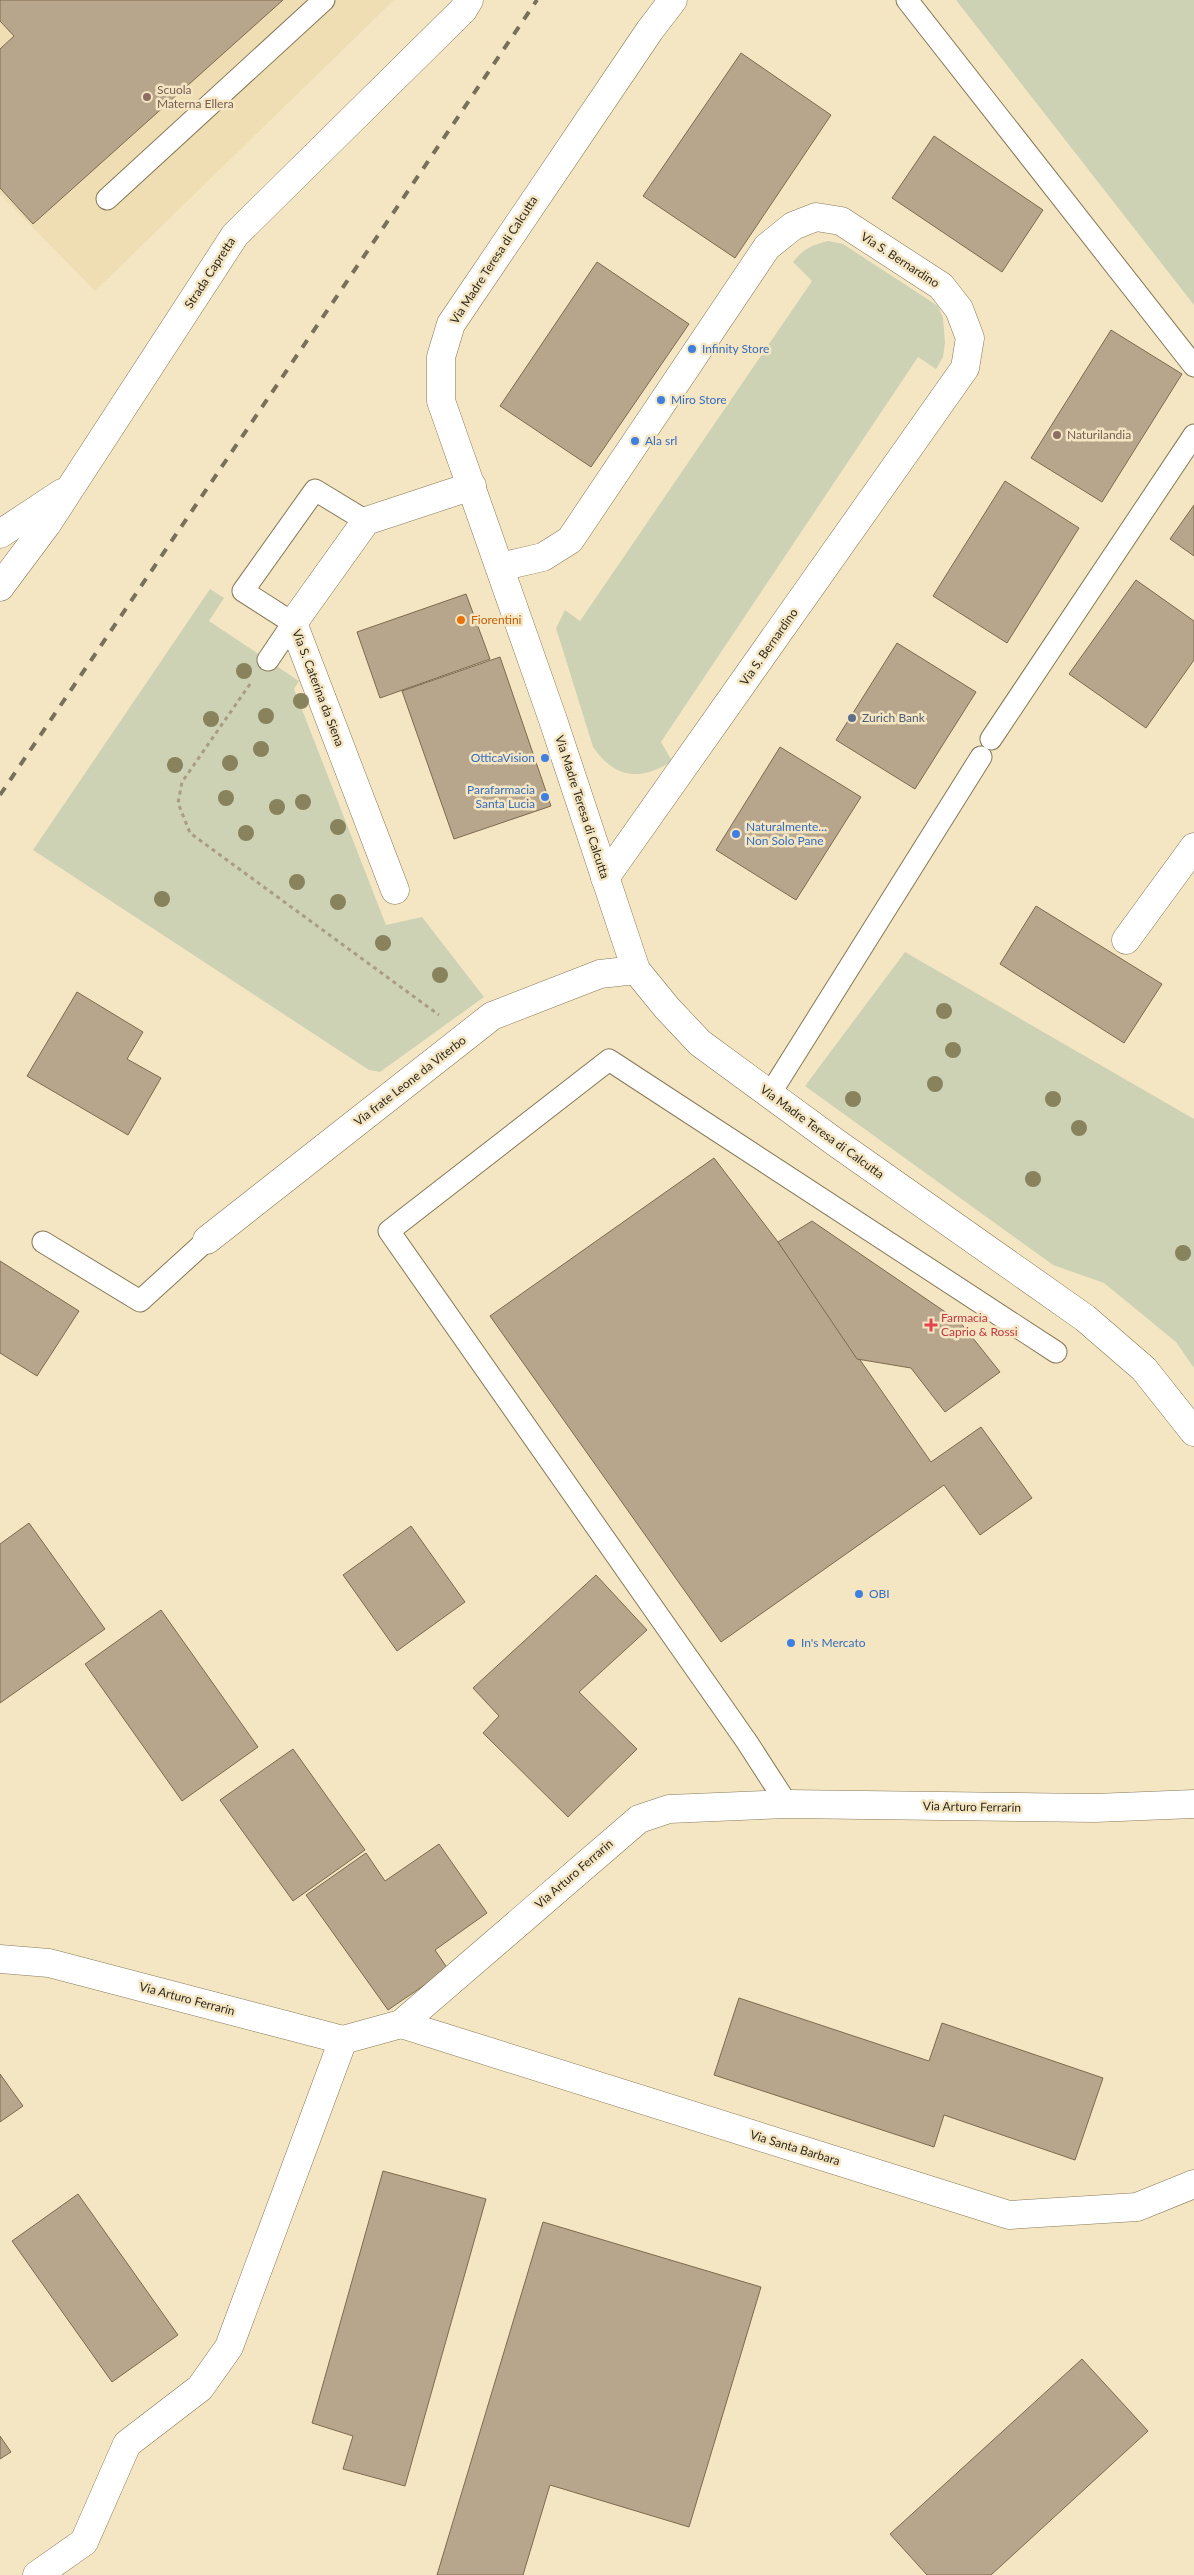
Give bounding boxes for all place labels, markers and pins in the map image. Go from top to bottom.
place label: Scuola Materna Ellera [157,82,234,111]
marker: Scuola Materna Ellera [141,91,153,103]
place label: Infinity Store [702,341,769,356]
marker: Infinity Store [686,343,698,355]
place label: Miro Store [671,392,727,407]
marker: Miro Store [655,394,667,406]
place label: Naturilandia [1067,427,1131,442]
marker: Naturilandia [1051,429,1063,441]
place label: Ala srl [645,433,677,448]
marker: Ala srl [629,435,641,447]
place label: Fiorentini [471,612,522,627]
marker: Fiorentini [455,614,467,626]
place label: Zurich Bank [862,710,926,725]
marker: Zurich Bank [846,712,858,724]
place label: OtticaVision [471,750,535,765]
marker: OtticaVision [539,752,551,764]
place label: Parafarmacia Santa Lucia [467,782,535,811]
marker: Parafarmacia Santa Lucia [539,791,551,803]
place label: Naturalmente... Non Solo Pane [746,819,827,848]
marker: Naturalmente... Non Solo Pane [730,828,742,840]
place label: Farmacia Caprio & Rossi [941,1310,1018,1339]
marker: Farmacia Caprio & Rossi [925,1319,937,1331]
place label: OBI [869,1586,890,1601]
marker: OBI [853,1588,865,1600]
place label: In's Mercato [801,1635,866,1650]
marker: In's Mercato [785,1637,797,1649]

